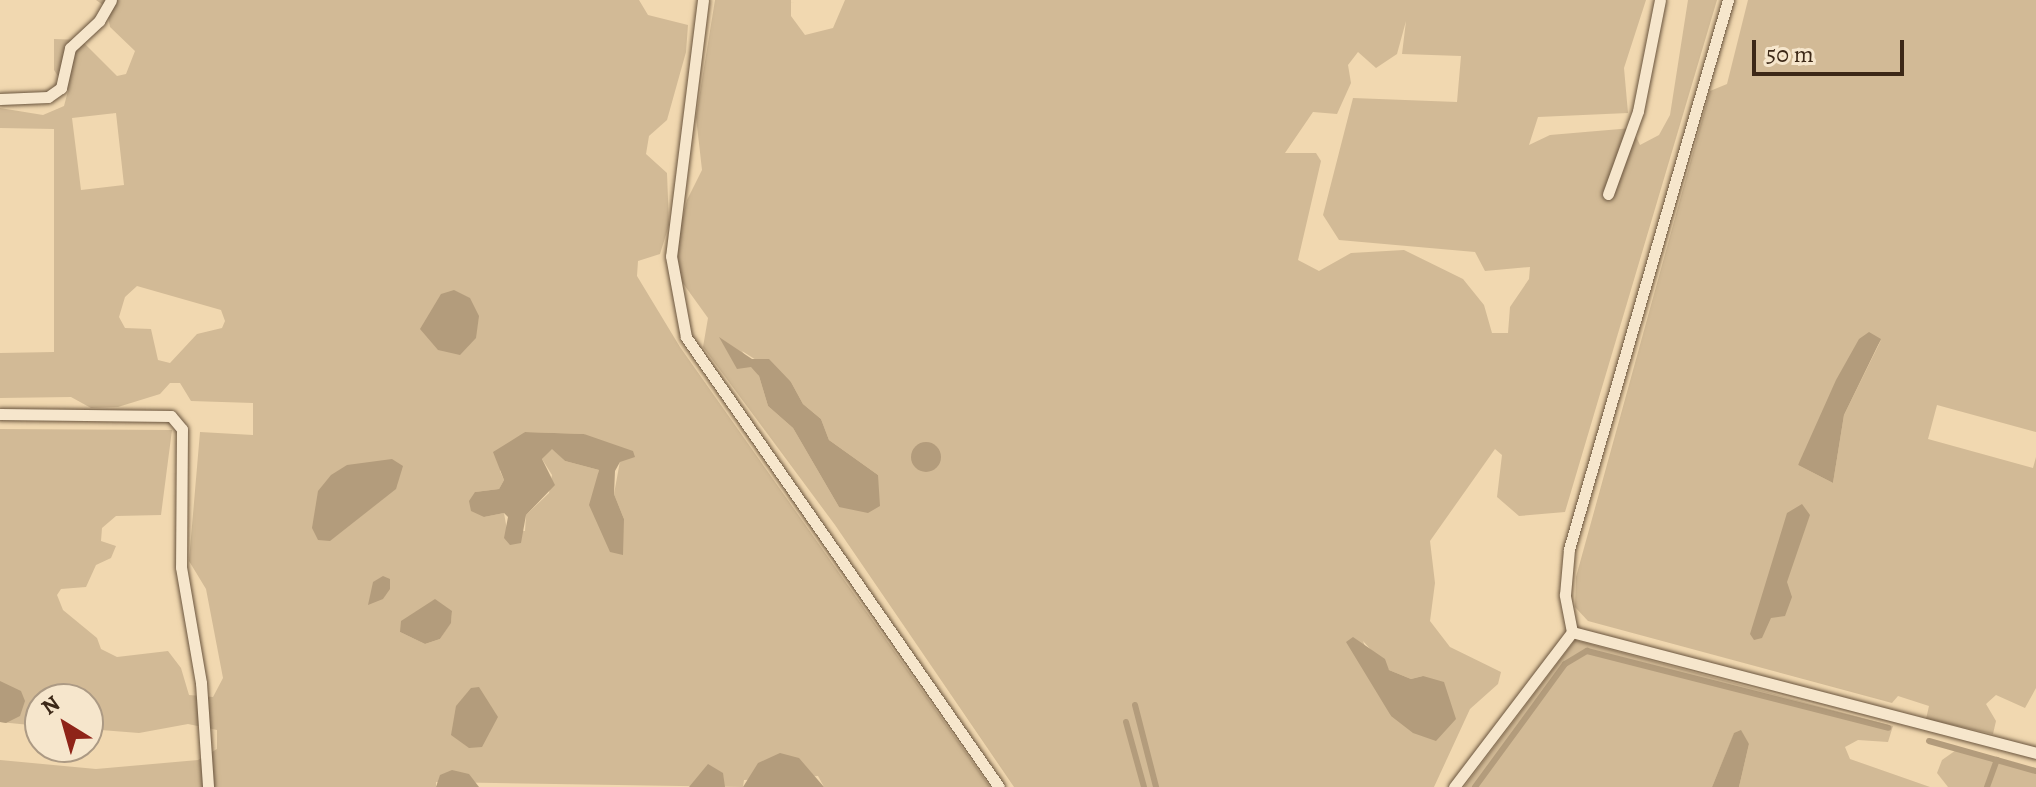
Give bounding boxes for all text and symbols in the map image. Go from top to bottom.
scale bar [1756,24,1908,74]
text: 50 m [1766,38,1814,70]
north arrow [24,683,104,763]
text: N [35,689,66,722]

